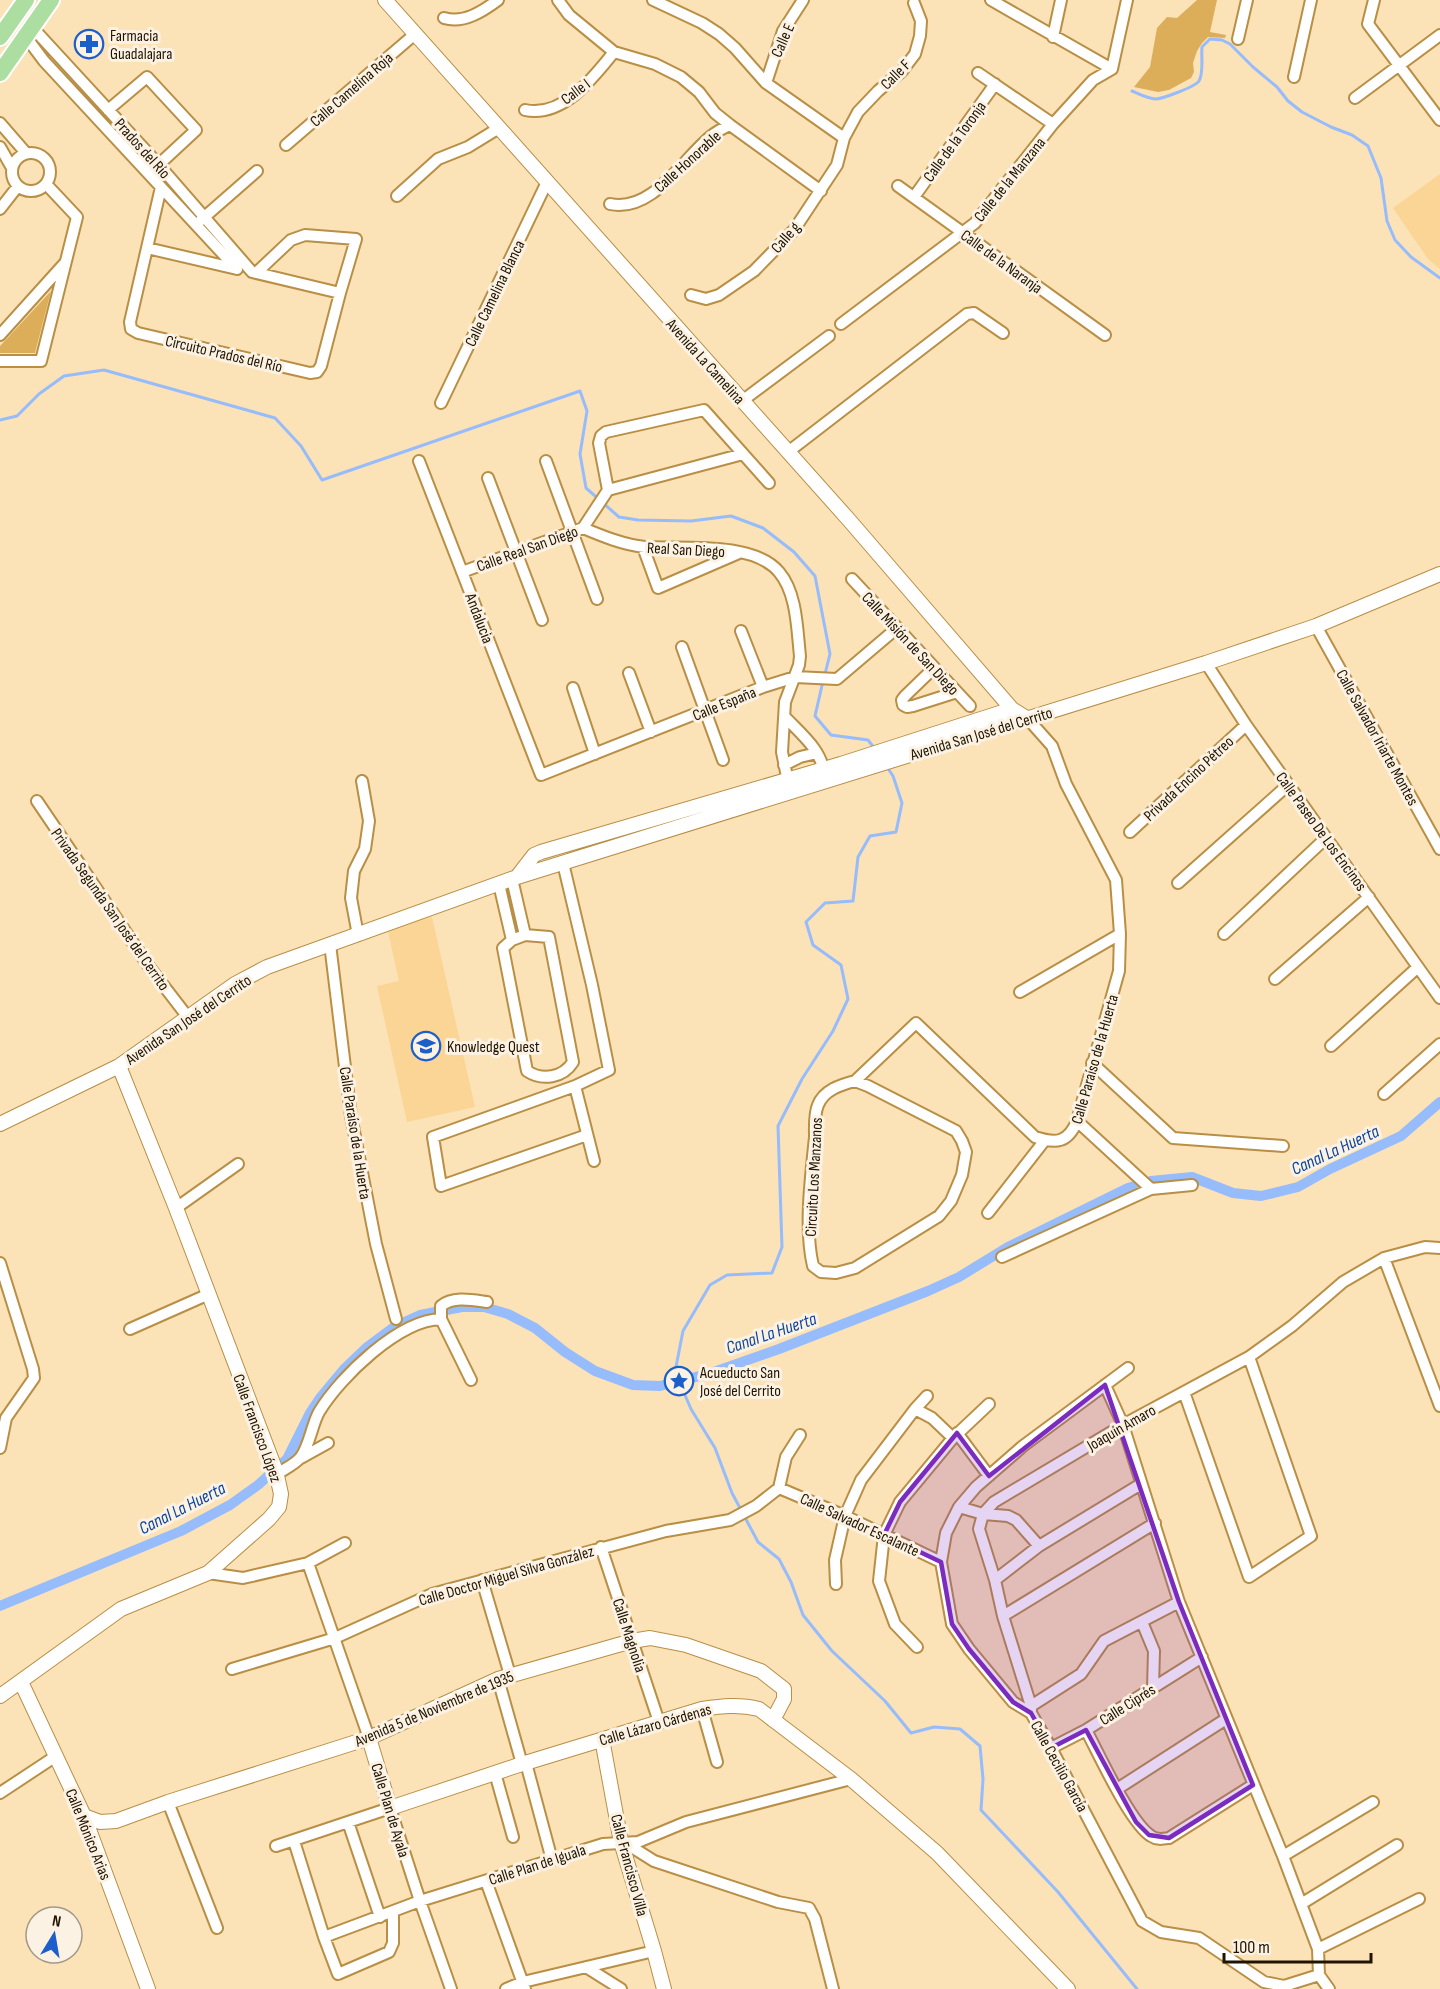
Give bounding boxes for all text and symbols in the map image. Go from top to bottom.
street label: Calle E [768,21,799,61]
place label: Farmacia Guadalajara [110,27,172,64]
pharmacy icon: Farmacia Guadalajara [73,28,105,60]
street label: Calle Camelina Roja [307,49,397,131]
street label: Calle F [877,56,915,94]
street label: Calle I [557,75,594,109]
street label: Calle de la Toronja [920,98,991,186]
street label: Prados del Río [110,115,174,183]
street label: Calle Honorable [651,127,725,197]
street label: Calle de la Manzana [970,134,1050,226]
street label: Calle g [767,219,805,257]
street label: Calle de la Naranja [956,226,1046,298]
street label: Calle Camelina Blanca [461,237,529,350]
street label: Avenida La Camelina [661,315,748,409]
street label: Circuito Prados del Río [163,332,284,377]
street label: Calle Real San Diego [474,522,581,577]
street label: Real San Diego [647,539,725,562]
street label: Calle Misión de San Diego [857,589,963,700]
street label: Andalucia [460,590,497,646]
street label: Calle Salvador Iriarte Montes [1331,666,1422,809]
street label: Calle España [690,683,759,726]
street label: Avenida San José del Cerrito [907,704,1055,765]
street label: Privada Encino Pétreo [1140,733,1238,826]
street label: Calle Paseo De Los Encinos [1271,769,1370,895]
street label: Privada Segunda San José del Cerrito [46,825,173,995]
street label: Avenida San José del Cerrito [122,971,255,1070]
street label: Calle Paraíso de la Huerta [1068,992,1123,1126]
school or university icon: Knowledge Quest [410,1030,442,1062]
place label: Knowledge Quest [447,1038,540,1057]
street label: Calle Paraíso de la Huerta [335,1066,374,1201]
street label: Circuito Los Manzanos [802,1117,827,1237]
water label: Canal La Huerta [1288,1121,1383,1180]
water label: Canal La Huerta [723,1308,820,1359]
place label: Acueducto San José del Cerrito [699,1364,781,1401]
place icon: Acueducto San José del Cerrito [663,1365,695,1397]
street label: Calle Francisco López [228,1372,285,1485]
street label: Joaquín Amaro [1083,1401,1160,1456]
water label: Canal La Huerta [135,1477,230,1539]
street label: Calle Salvador Escalante [797,1489,922,1561]
street label: Calle Doctor Miguel Silva González [417,1542,596,1611]
street label: Calle Magnolia [608,1596,649,1675]
street label: Avenida 5 de Noviembre de 1935 [351,1667,517,1752]
street label: Calle Ciprés [1096,1681,1160,1730]
street label: Calle Lázaro Cárdenas [597,1700,714,1751]
street label: Calle Cecilio García [1026,1718,1092,1816]
street label: Calle Plan de Ayala [366,1761,413,1860]
street label: Calle Mónico Arias [61,1786,115,1883]
street label: Calle Francisco Villa [606,1812,651,1919]
street label: Calle Plan de Iguala [486,1841,588,1890]
north arrow [24,1905,84,1965]
text: N [51,1912,63,1932]
scale bar [1224,1926,1371,1964]
text: 100 m [1233,1937,1270,1958]

